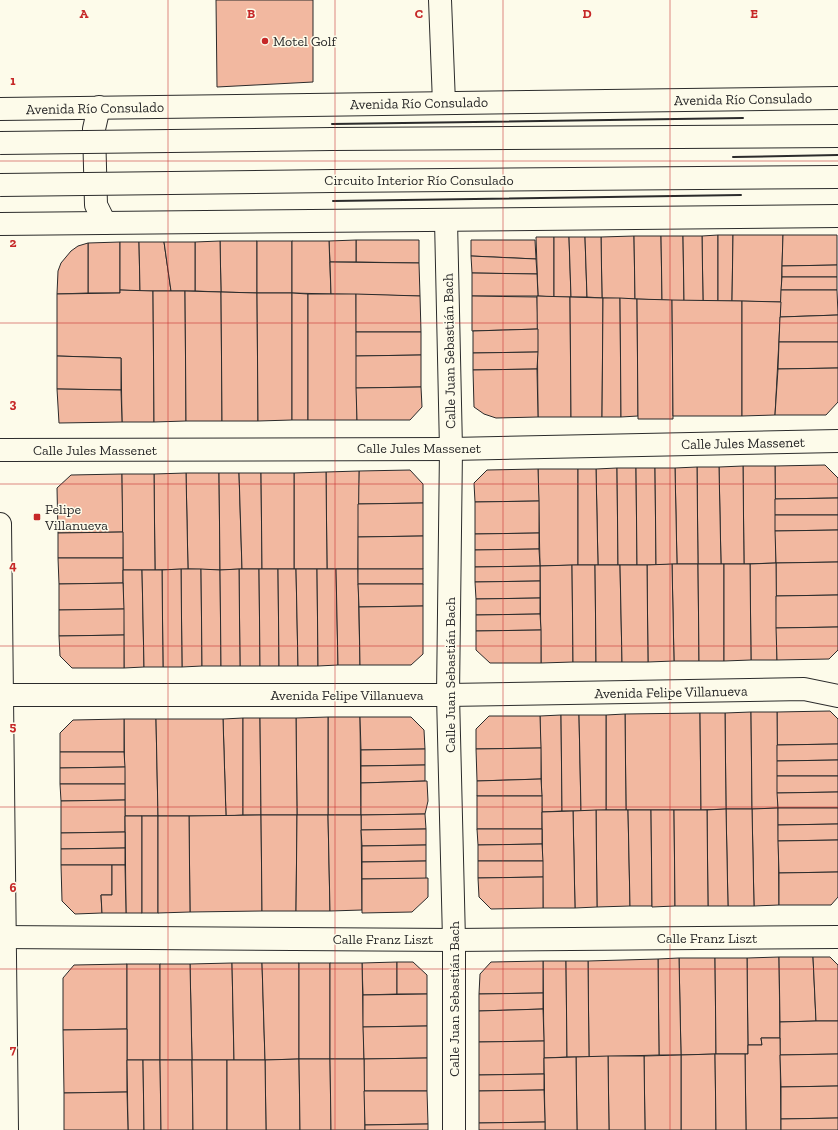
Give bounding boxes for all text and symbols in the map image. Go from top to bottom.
text: A [80,6,89,21]
text: B [247,6,255,21]
text: C [415,6,423,21]
text: D [582,6,592,21]
text: E [750,6,758,21]
place label: Motel Golf [273,33,337,50]
marker: Motel Golf [260,36,270,46]
text: 1 [10,73,16,88]
street label: Avenida Río Consulado [674,90,812,109]
street label: Avenida Río Consulado [350,94,488,113]
street label: Avenida Río Consulado [26,99,164,118]
street label: Circuito Interior Río Consulado [324,172,514,189]
text: 2 [10,235,17,250]
street label: Calle Juan Sebastián Bach [440,273,459,429]
text: 3 [10,396,17,411]
street label: Calle Jules Massenet [681,434,806,453]
street label: Calle Jules Massenet [357,440,482,457]
street label: Calle Jules Massenet [33,442,158,459]
place label: Felipe Villanueva [44,501,108,534]
marker: Felipe Villanueva [32,512,42,522]
text: 4 [9,558,17,573]
street label: Calle Juan Sebastián Bach [442,597,459,753]
street label: Avenida Felipe Villanueva [594,683,748,702]
street label: Avenida Felipe Villanueva [270,687,424,704]
text: 5 [10,719,17,734]
text: 6 [10,880,17,895]
street label: Calle Juan Sebastián Bach [446,921,463,1077]
street label: Calle Franz Liszt [657,930,758,947]
street label: Calle Franz Liszt [333,931,434,948]
text: 7 [10,1042,17,1057]

